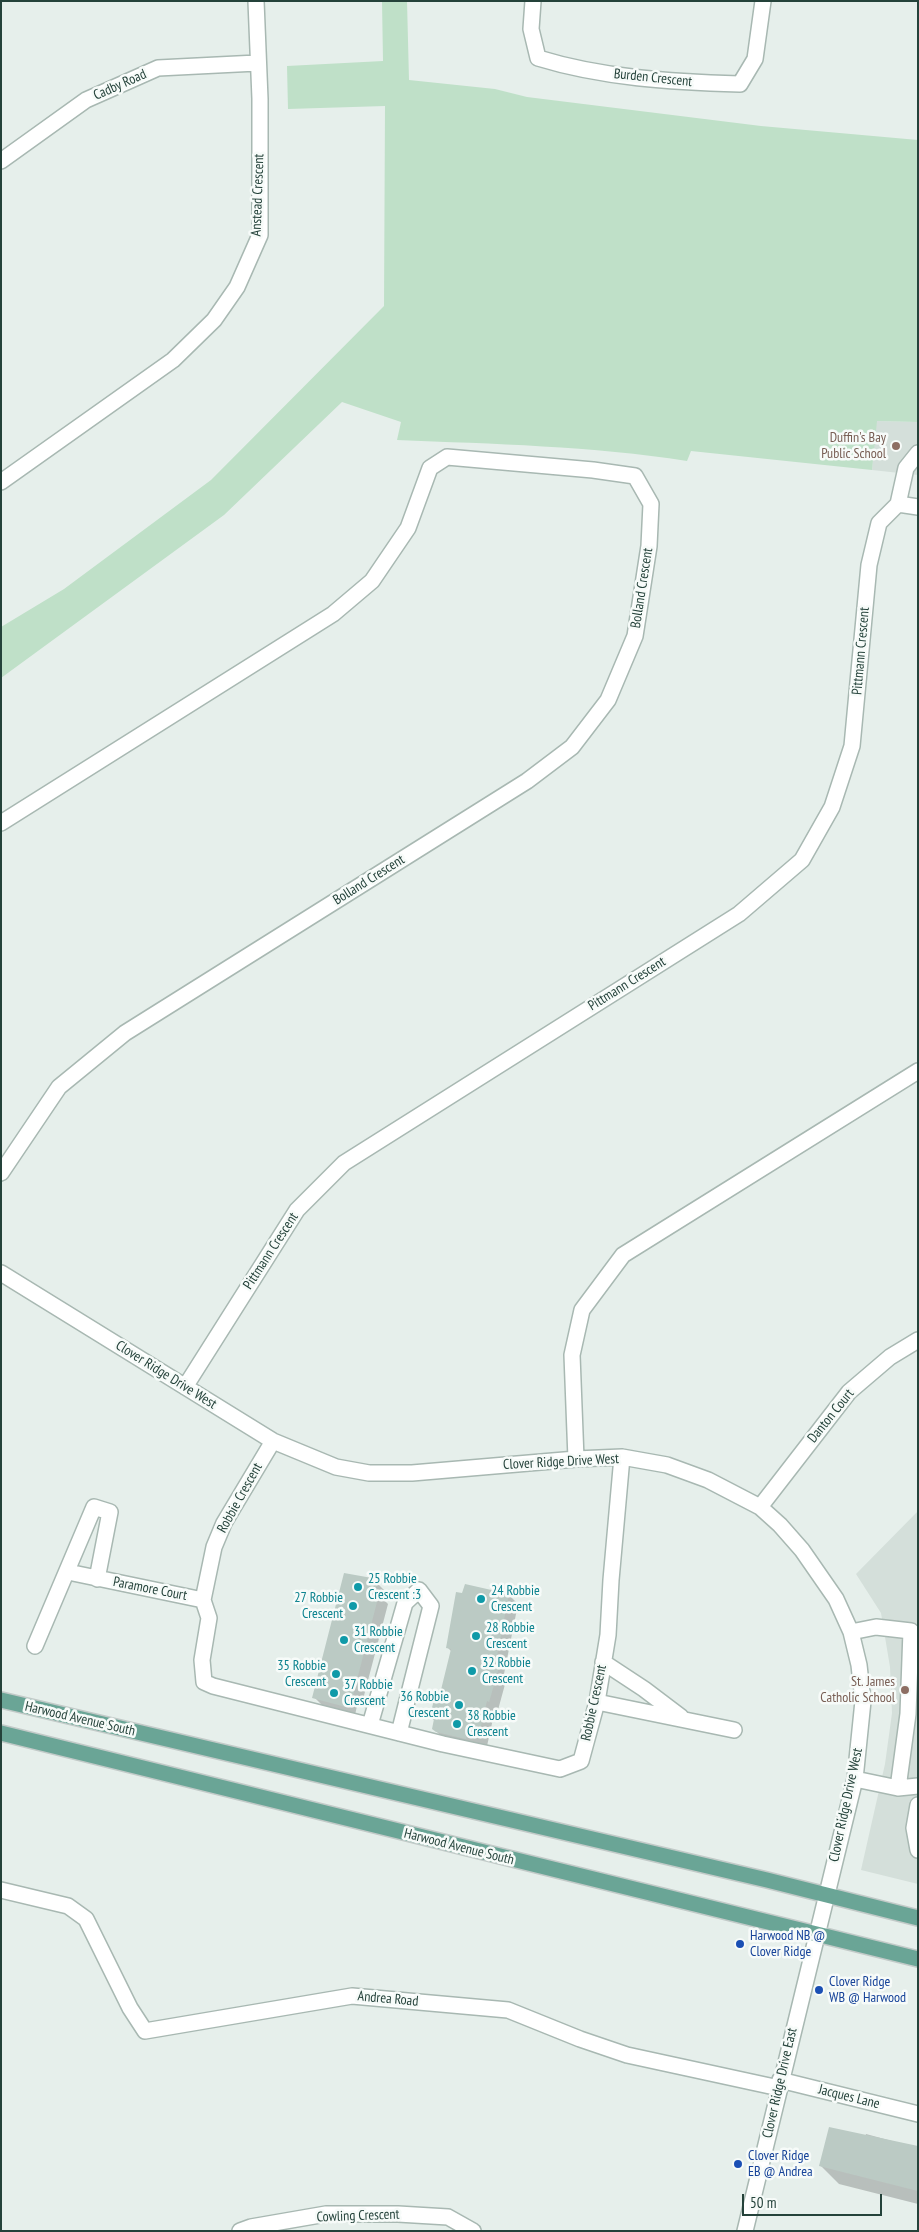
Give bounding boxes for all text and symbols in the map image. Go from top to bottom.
street label: Cadby Road [91,66,149,104]
street label: Burden Crescent [613,66,693,90]
street label: Anstead Crescent [248,153,268,237]
place label: Duffin's Bay Public School [821,430,886,462]
marker: Duffin's Bay Public School [890,440,902,452]
street label: Bolland Crescent [627,547,657,629]
street label: Pittmann Crescent [849,606,873,696]
street label: Bolland Crescent [330,851,408,909]
street label: Pittmann Crescent [585,954,669,1014]
street label: Pittmann Crescent [240,1209,302,1293]
street label: Clover Ridge Drive West [112,1337,220,1413]
street label: Danton Court [804,1386,858,1446]
street label: Clover Ridge Drive West [503,1451,619,1473]
street label: Robbie Crescent [214,1460,266,1536]
place label: 25 Robbie Crescent :3 [368,1571,421,1604]
street label: Paramore Court [112,1574,188,1604]
marker: 25 Robbie Crescent :3 [352,1581,364,1593]
place label: 24 Robbie Crescent [491,1583,540,1615]
place label: 27 Robbie Crescent [294,1590,343,1622]
marker: 24 Robbie Crescent [475,1593,487,1605]
marker: 27 Robbie Crescent [347,1600,359,1612]
place label: 28 Robbie Crescent [486,1620,535,1652]
place label: 31 Robbie Crescent [354,1624,403,1656]
marker: 28 Robbie Crescent [470,1630,482,1642]
marker: 31 Robbie Crescent [338,1634,350,1646]
place label: 32 Robbie Crescent [482,1655,531,1688]
place label: 35 Robbie Crescent [277,1658,326,1690]
street label: Robbie Crescent [578,1663,610,1743]
marker: 32 Robbie Crescent [466,1665,478,1677]
marker: 35 Robbie Crescent [330,1668,342,1680]
place label: St. James Catholic School [820,1674,895,1706]
place label: 37 Robbie Crescent [344,1677,393,1710]
marker: St. James Catholic School [899,1684,911,1696]
marker: 37 Robbie Crescent [328,1687,340,1699]
place label: 36 Robbie Crescent [400,1689,449,1721]
street label: Harwood Avenue South [23,1698,137,1740]
marker: 36 Robbie Crescent [453,1699,465,1711]
place label: 38 Robbie Crescent [467,1708,516,1740]
marker: 38 Robbie Crescent [451,1718,463,1730]
street label: Clover Ridge Drive West [826,1747,866,1863]
street label: Harwood Avenue South [402,1825,516,1869]
place label: Harwood NB @ Clover Ridge [750,1928,825,1960]
marker: Harwood NB @ Clover Ridge [734,1938,746,1950]
place label: Clover Ridge WB @ Harwood [829,1974,906,2006]
marker: Clover Ridge WB @ Harwood [813,1984,825,1996]
street label: Andrea Road [357,1988,419,2010]
street label: Clover Ridge Drive East [759,2026,801,2140]
street label: Jacques Lane [817,2081,881,2113]
place label: Clover Ridge EB @ Andrea [748,2148,813,2180]
marker: Clover Ridge EB @ Andrea [732,2158,744,2170]
scale bar [744,2184,884,2216]
text: 50 m [750,2193,776,2212]
street label: Cowling Crescent [316,2206,400,2226]

